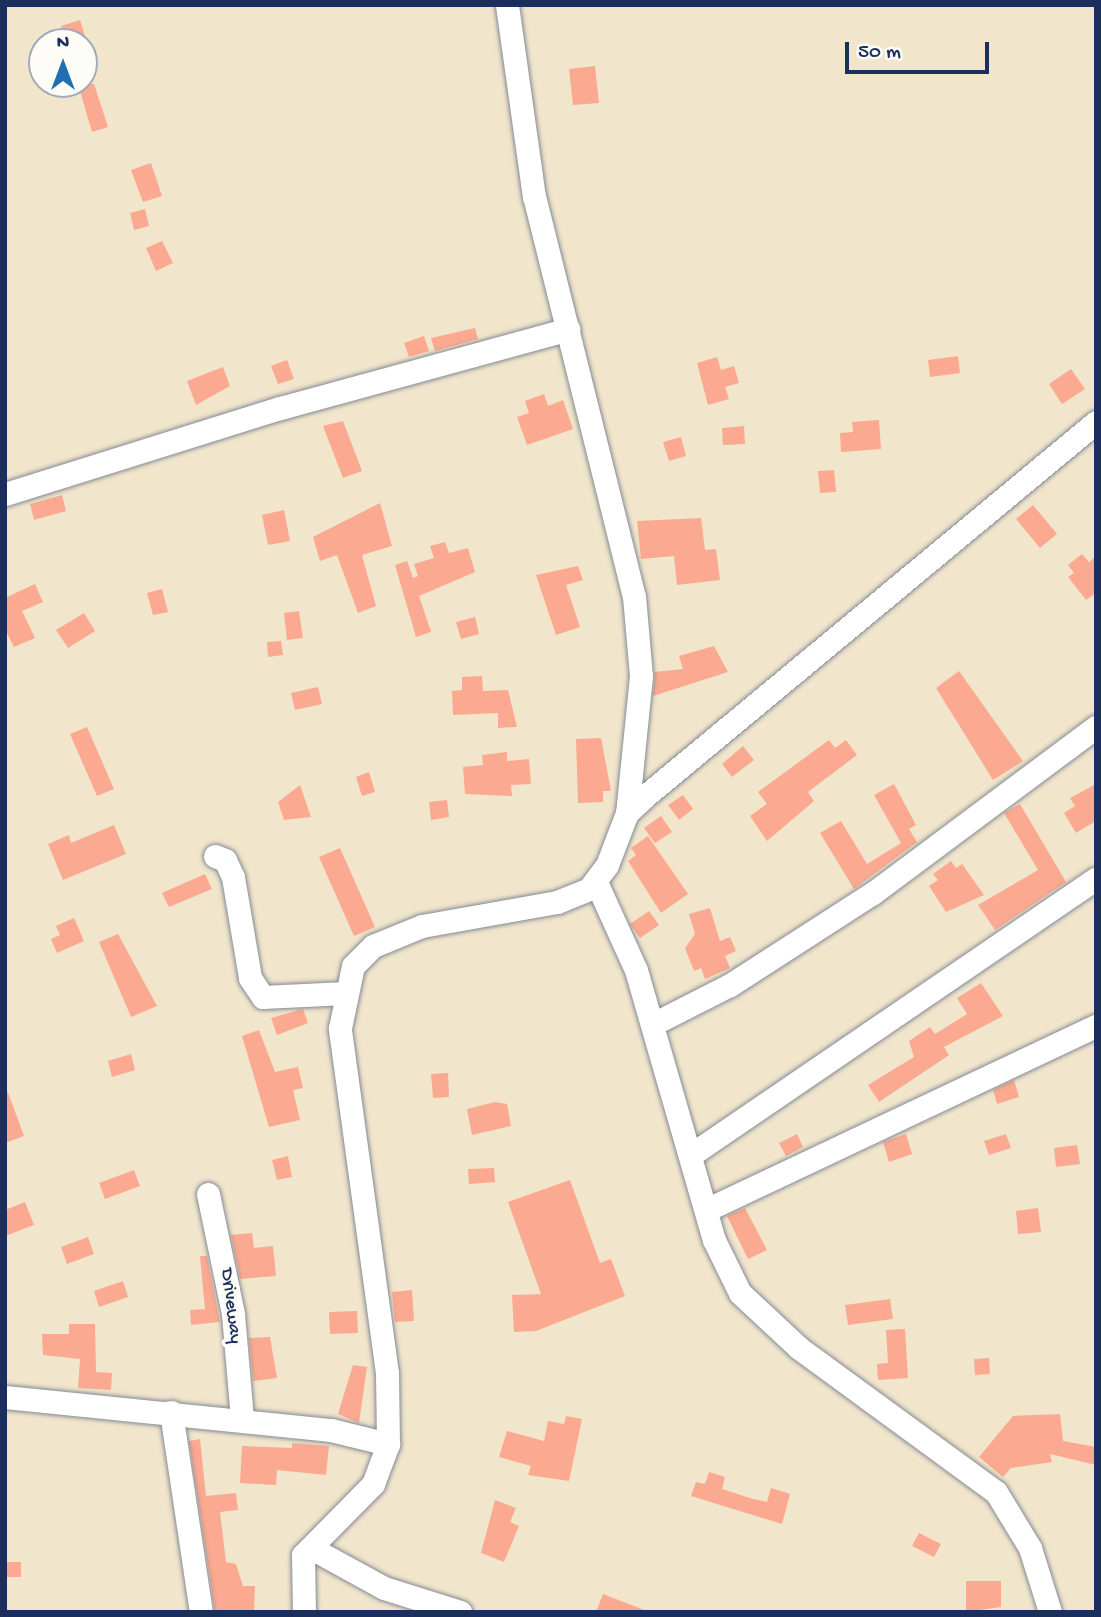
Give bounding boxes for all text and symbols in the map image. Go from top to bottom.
north arrow [28,28,98,98]
scale bar [849,28,992,72]
text: N [57,32,69,55]
text: 50 m [858,41,901,66]
street label: Driveway [214,1267,246,1345]

